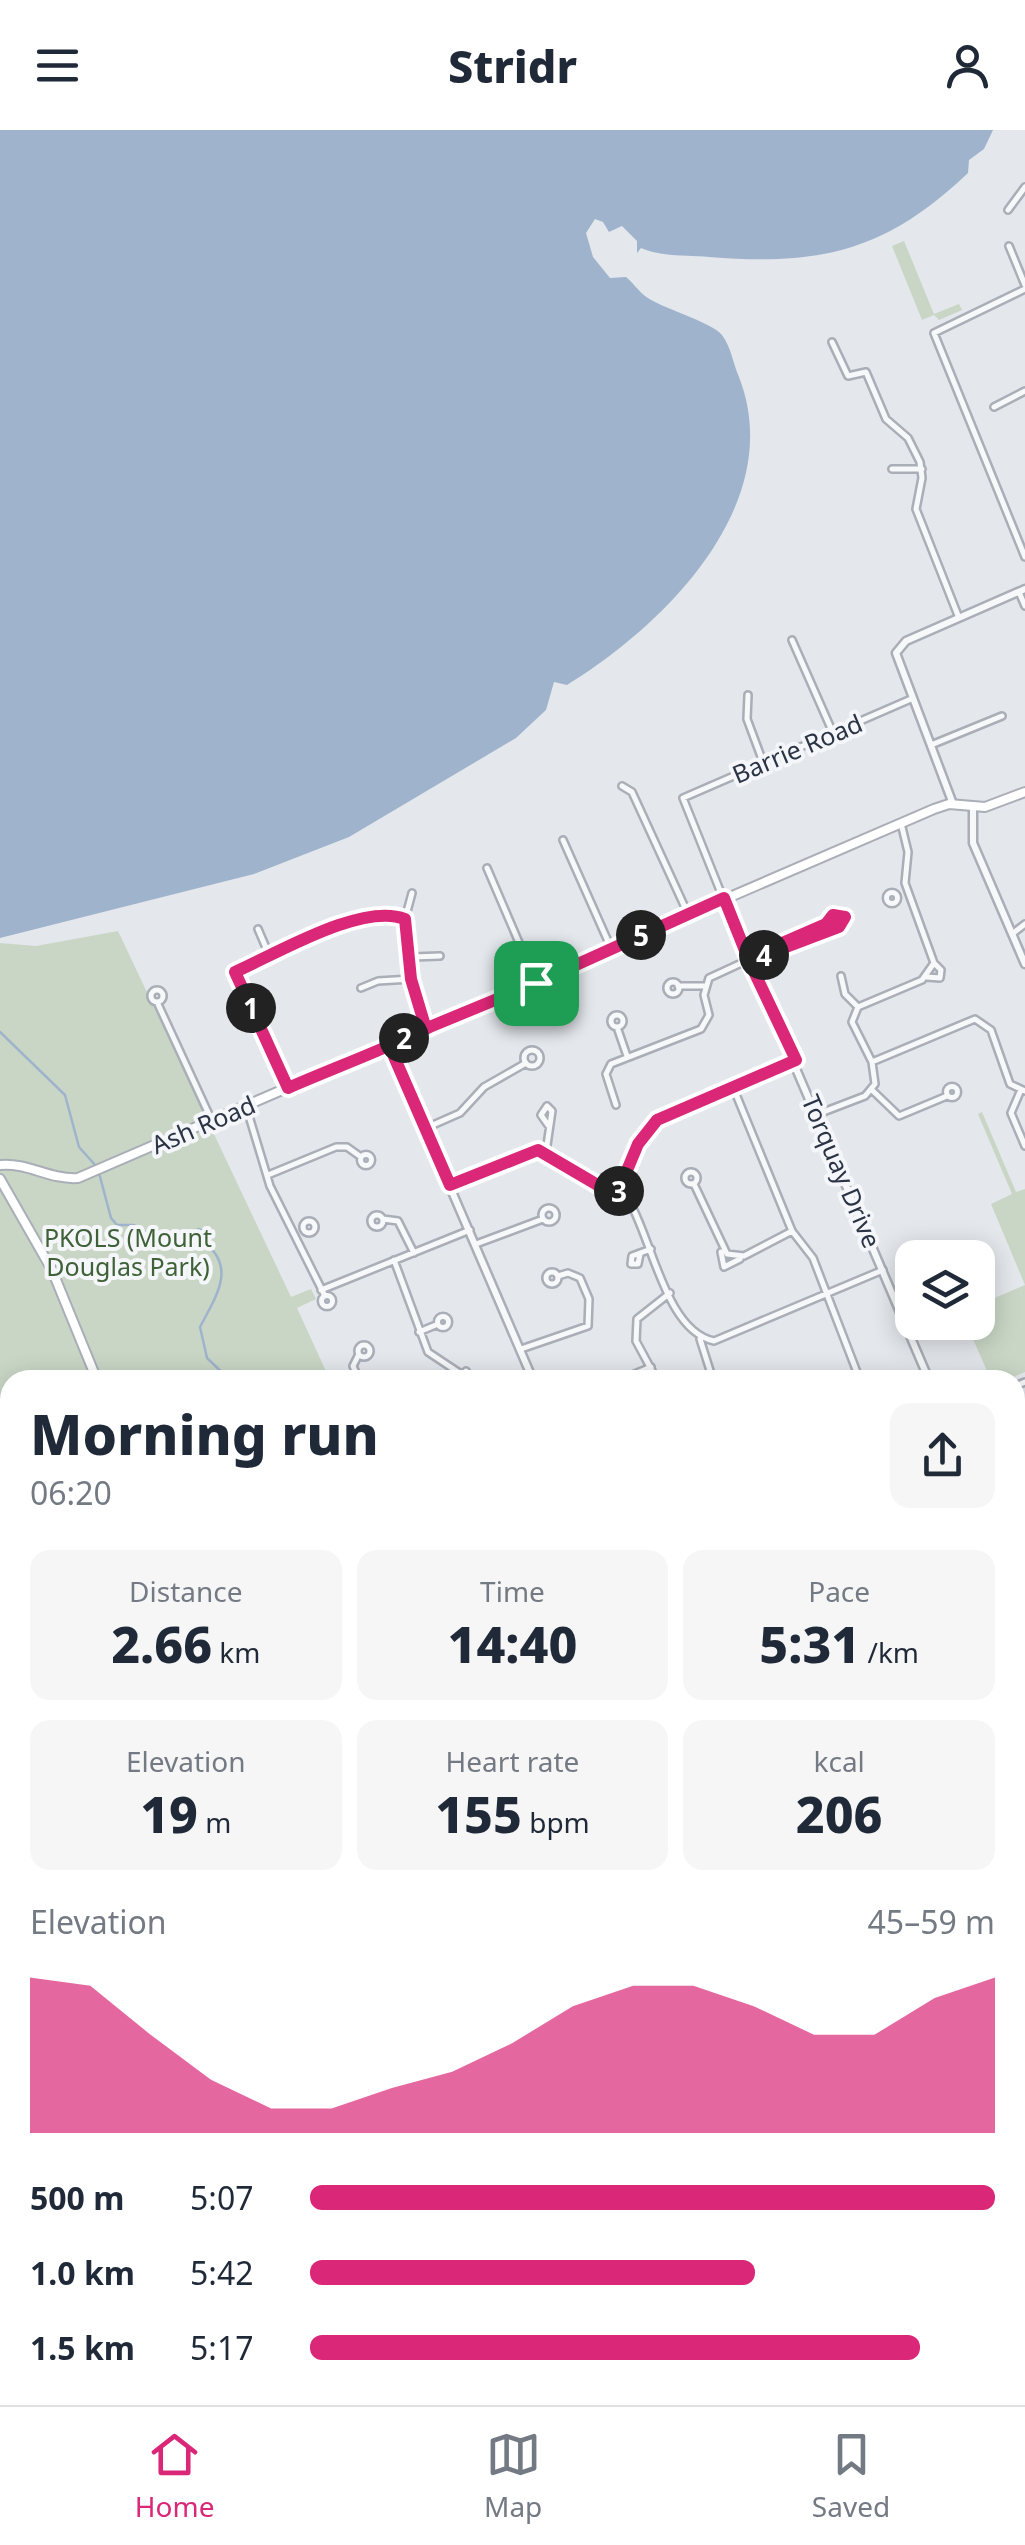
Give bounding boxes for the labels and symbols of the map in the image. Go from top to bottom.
street label: Barrie Road [727,705,867,791]
pin: 5 [616,910,666,960]
pin: 4 [739,930,789,980]
pin [494,941,579,1026]
pin: 1 [226,983,276,1033]
pin: 2 [379,1013,429,1063]
street label: Ash Road [146,1087,260,1161]
street label: Torquay Drive [795,1089,889,1253]
pin: 3 [594,1166,644,1216]
park label: PKOLS (Mount Douglas Park) [44,1220,212,1283]

